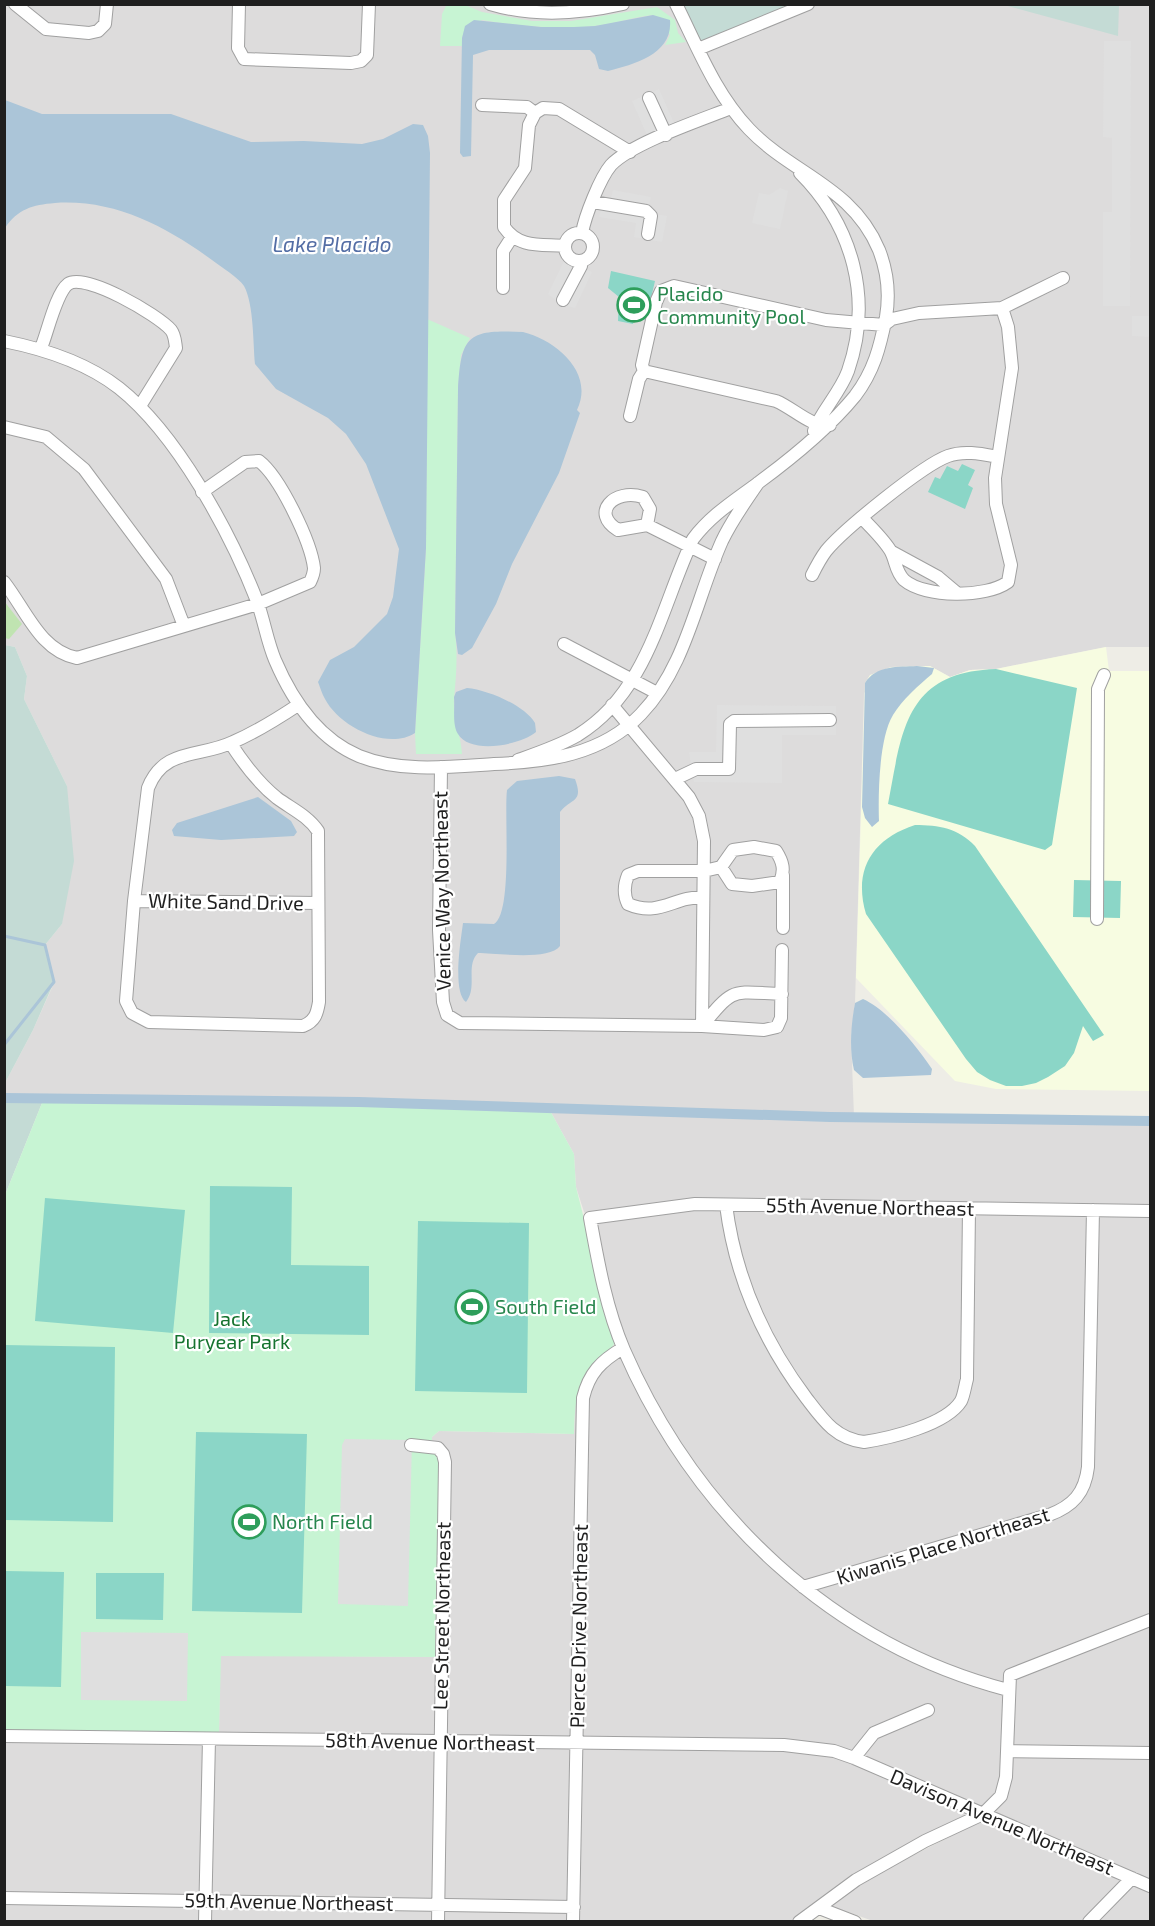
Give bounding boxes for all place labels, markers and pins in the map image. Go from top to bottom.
place label: Placido Community Pool [657,281,805,328]
sports icon: Placido Community Pool [616,287,652,323]
sports icon: South Field [454,1289,490,1325]
place label: South Field [495,1294,597,1318]
sports icon: North Field [231,1504,267,1540]
place label: North Field [272,1509,373,1533]

